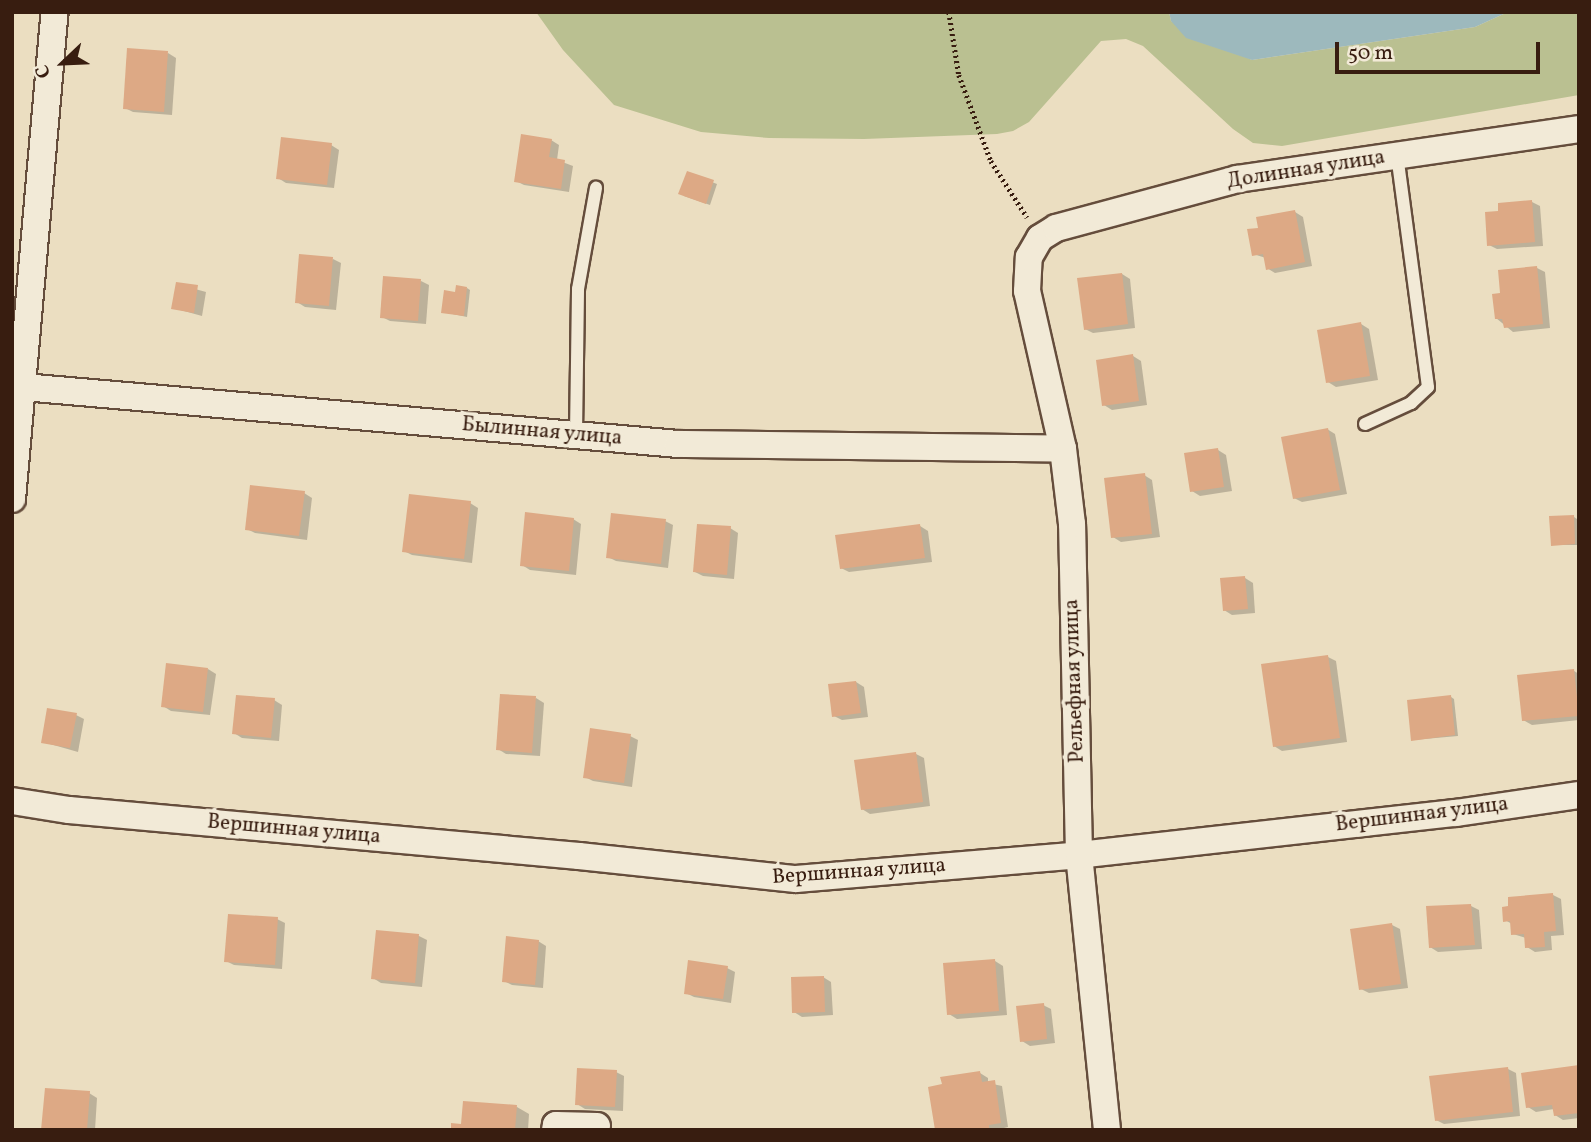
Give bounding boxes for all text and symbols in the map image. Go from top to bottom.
north arrow [28,28,98,98]
scale bar [1339,28,1544,72]
text: 50 m [1348,39,1393,68]
text: С [29,61,58,82]
street label: Долинная улица [1225,145,1387,195]
street label: Былинная улица [460,412,624,452]
street label: Рельефная улица [1060,598,1090,764]
street label: Вершинная улица [1334,792,1510,838]
street label: Вершинная улица [206,810,382,850]
street label: Вершинная улица [771,853,947,891]

